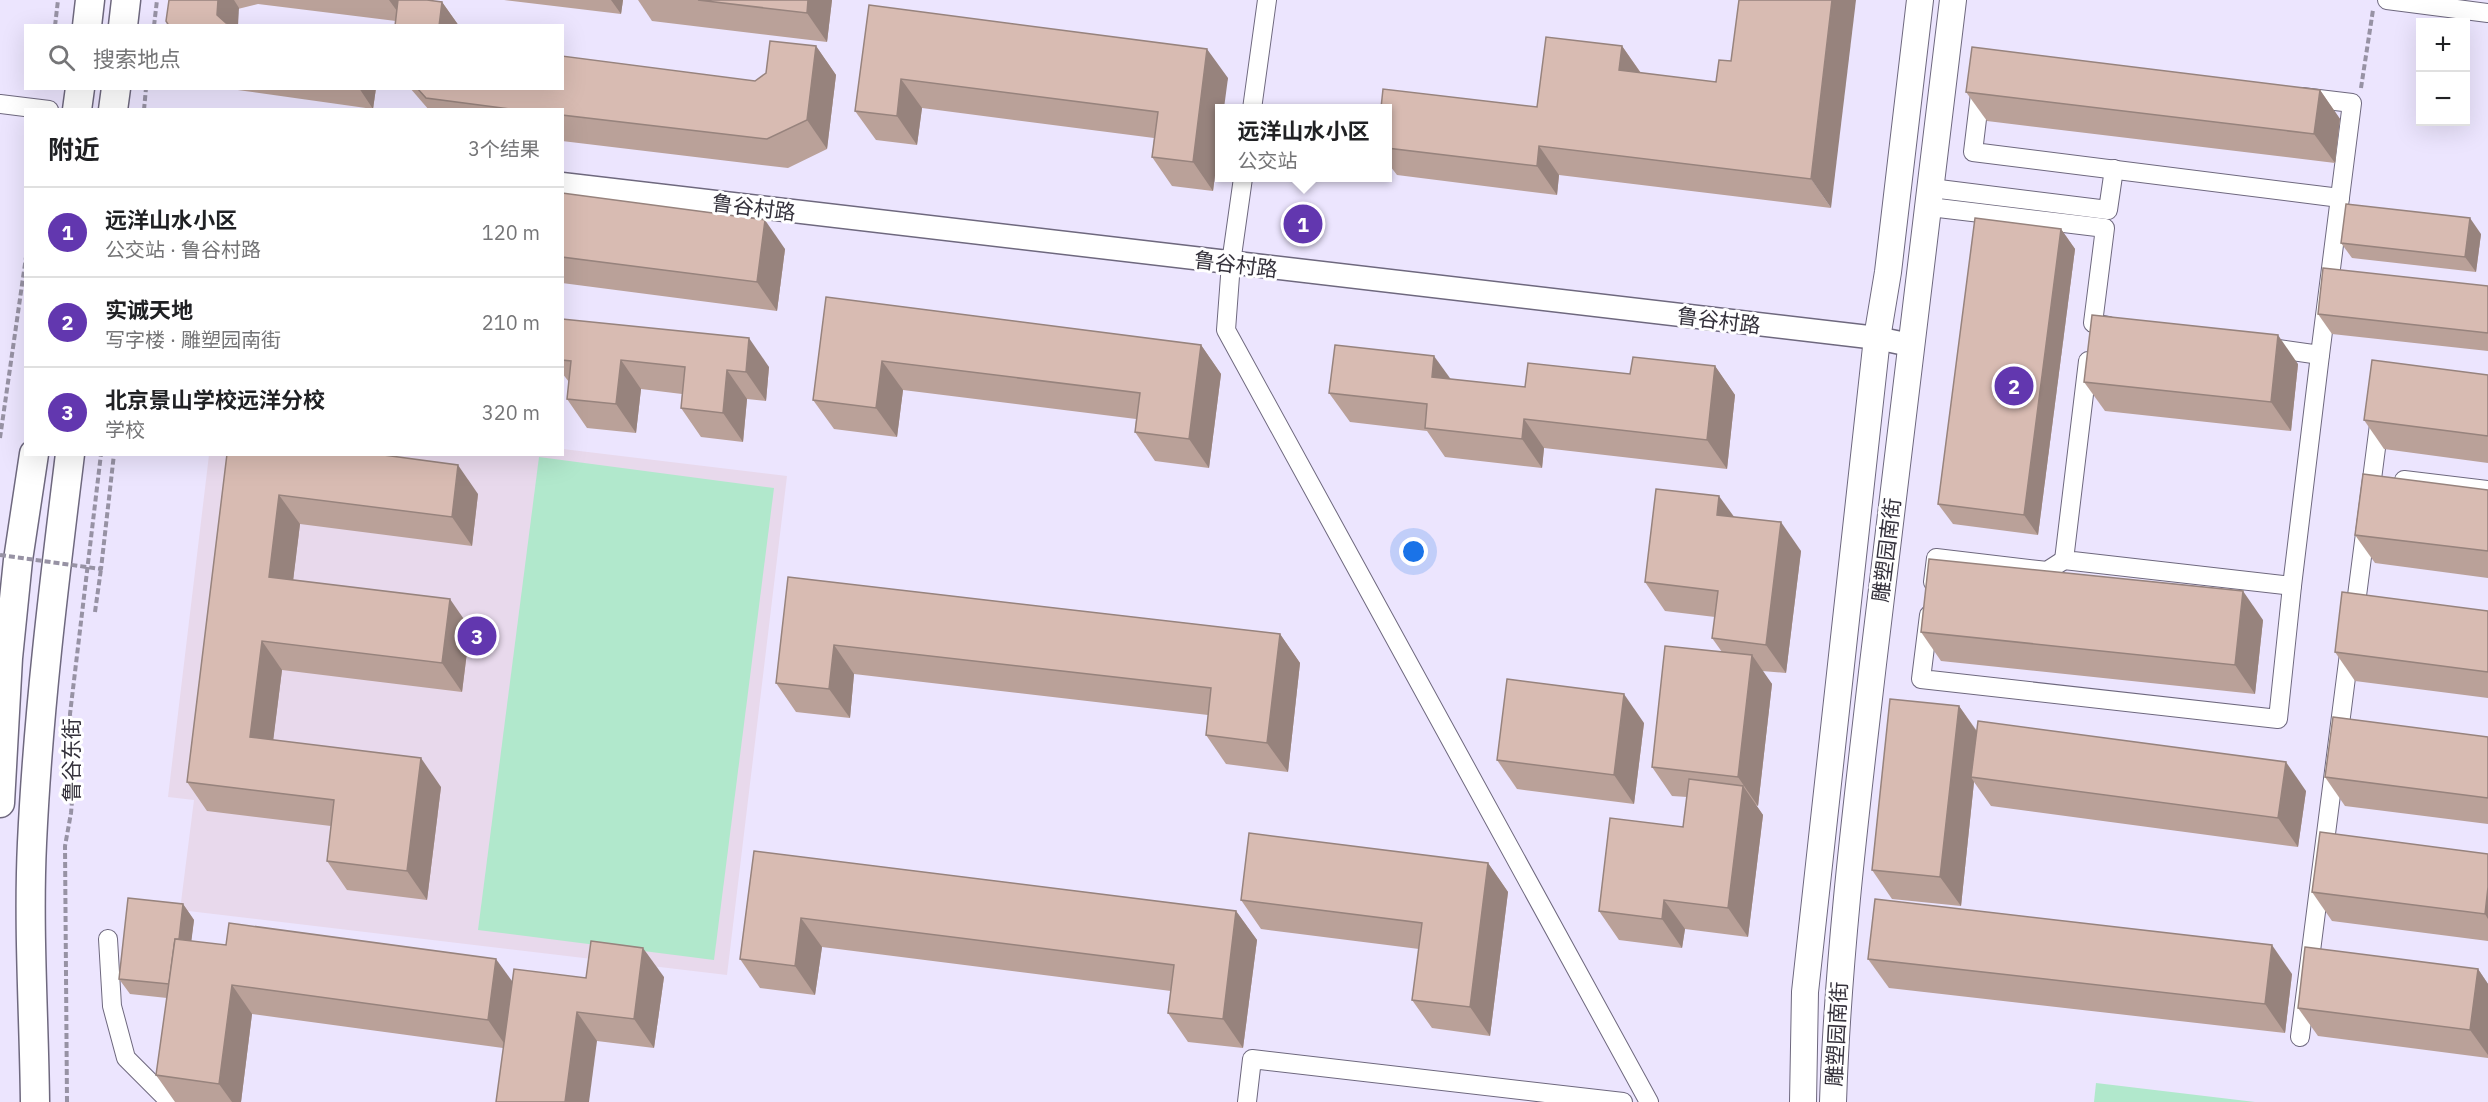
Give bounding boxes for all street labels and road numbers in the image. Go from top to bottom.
street label: 鲁谷村路 [711,188,797,226]
street label: 鲁谷村路 [1193,245,1279,283]
street label: 鲁谷村路 [1676,301,1762,339]
street label: 雕塑园南街 [1866,496,1906,604]
street label: 鲁谷东街 [57,718,85,802]
street label: 雕塑园南街 [1819,981,1853,1087]

